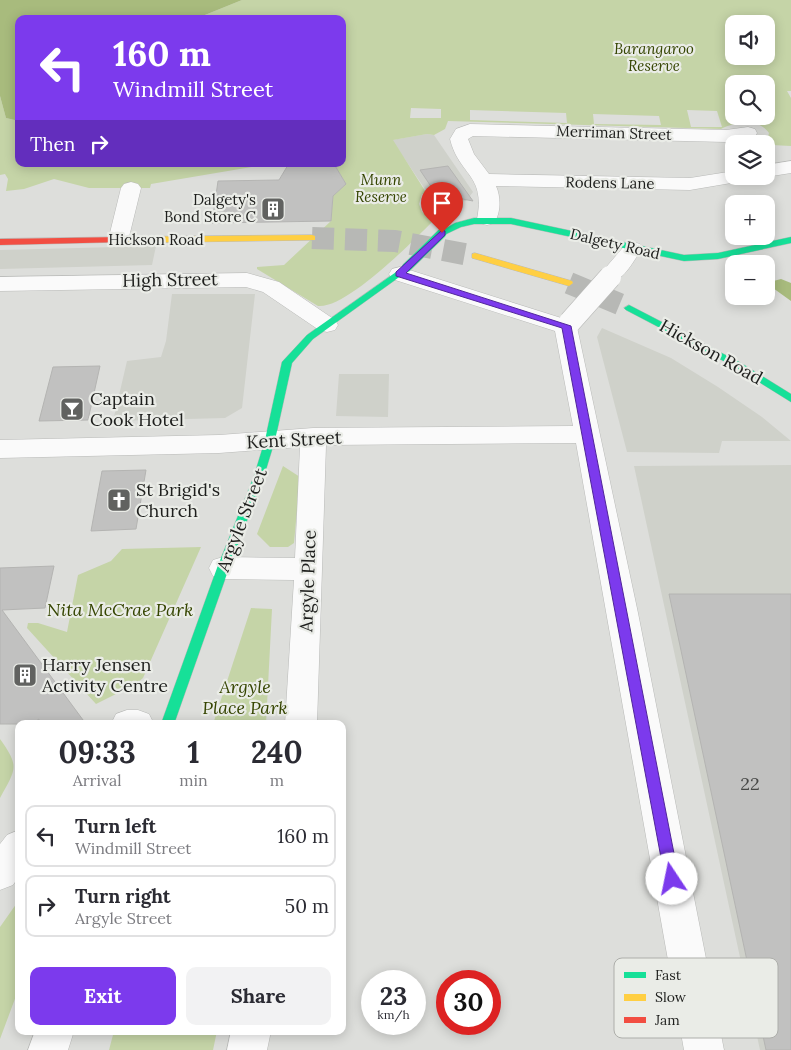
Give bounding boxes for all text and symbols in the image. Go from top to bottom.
map controls [725,15,775,305]
button: sound [725,15,775,65]
text: 160 m [113,31,211,76]
icon: left [30,35,95,100]
park label: Barangaroo Reserve [614,39,694,75]
text: Windmill Street [113,75,273,103]
button: search [725,75,775,125]
street label: Merriman Street [556,121,672,144]
icon: right [85,130,113,158]
text: Then [30,132,75,156]
button: layers [725,135,775,185]
park label: Munn Reserve [355,170,407,206]
street label: Rodens Lane [565,172,655,193]
pin [421,182,463,233]
icon: arrive [428,189,456,217]
place label: Dalgety's Bond Store C [164,190,257,226]
button: + [725,195,775,245]
building icon: Dalgety's Bond Store C [260,196,286,222]
street label: Dalgety Road [568,224,662,263]
street label: Hickson Road [108,230,204,249]
button: − [725,255,775,305]
street label: High Street [122,267,218,292]
street label: Hickson Road [656,314,767,389]
place label: Captain Cook Hotel [90,387,184,431]
bar icon: Captain Cook Hotel [59,396,85,422]
street label: Kent Street [246,426,342,453]
street label: Argyle Street [211,465,272,576]
place label: St Brigid's Church [136,478,220,522]
church icon: St Brigid's Church [106,487,132,513]
street label: Argyle Place [294,529,321,634]
park label: Nita McCrae Park [47,598,193,621]
place label: Harry Jensen Activity Centre [41,653,168,697]
building icon: Harry Jensen Activity Centre [12,662,38,688]
park label: Argyle Place Park [202,675,288,719]
text: 09:33 [58,733,136,771]
text: 1 [187,733,200,771]
text: 240 [251,733,303,771]
text: Arrival [73,770,122,790]
text: min [179,770,208,790]
text: m [270,770,284,790]
house number: 22 [740,772,760,795]
text: Turn left [75,814,156,838]
icon: left [32,822,60,850]
text: 160 m [277,824,329,848]
text: Windmill Street [75,838,192,858]
position arrow [645,852,697,904]
text: Turn right [75,884,171,908]
icon: right [32,892,60,920]
text: 50 m [285,894,329,918]
text: Argyle Street [75,908,172,928]
legend [614,958,778,1038]
text: Fast [655,966,682,984]
button: Exit [30,967,176,1025]
button: Share [186,967,331,1025]
speed limit sign: 30 [436,970,501,1035]
text: 23 [380,980,407,1012]
text: Slow [655,988,687,1006]
text: km/h [377,1007,410,1022]
text: Jam [654,1011,680,1029]

